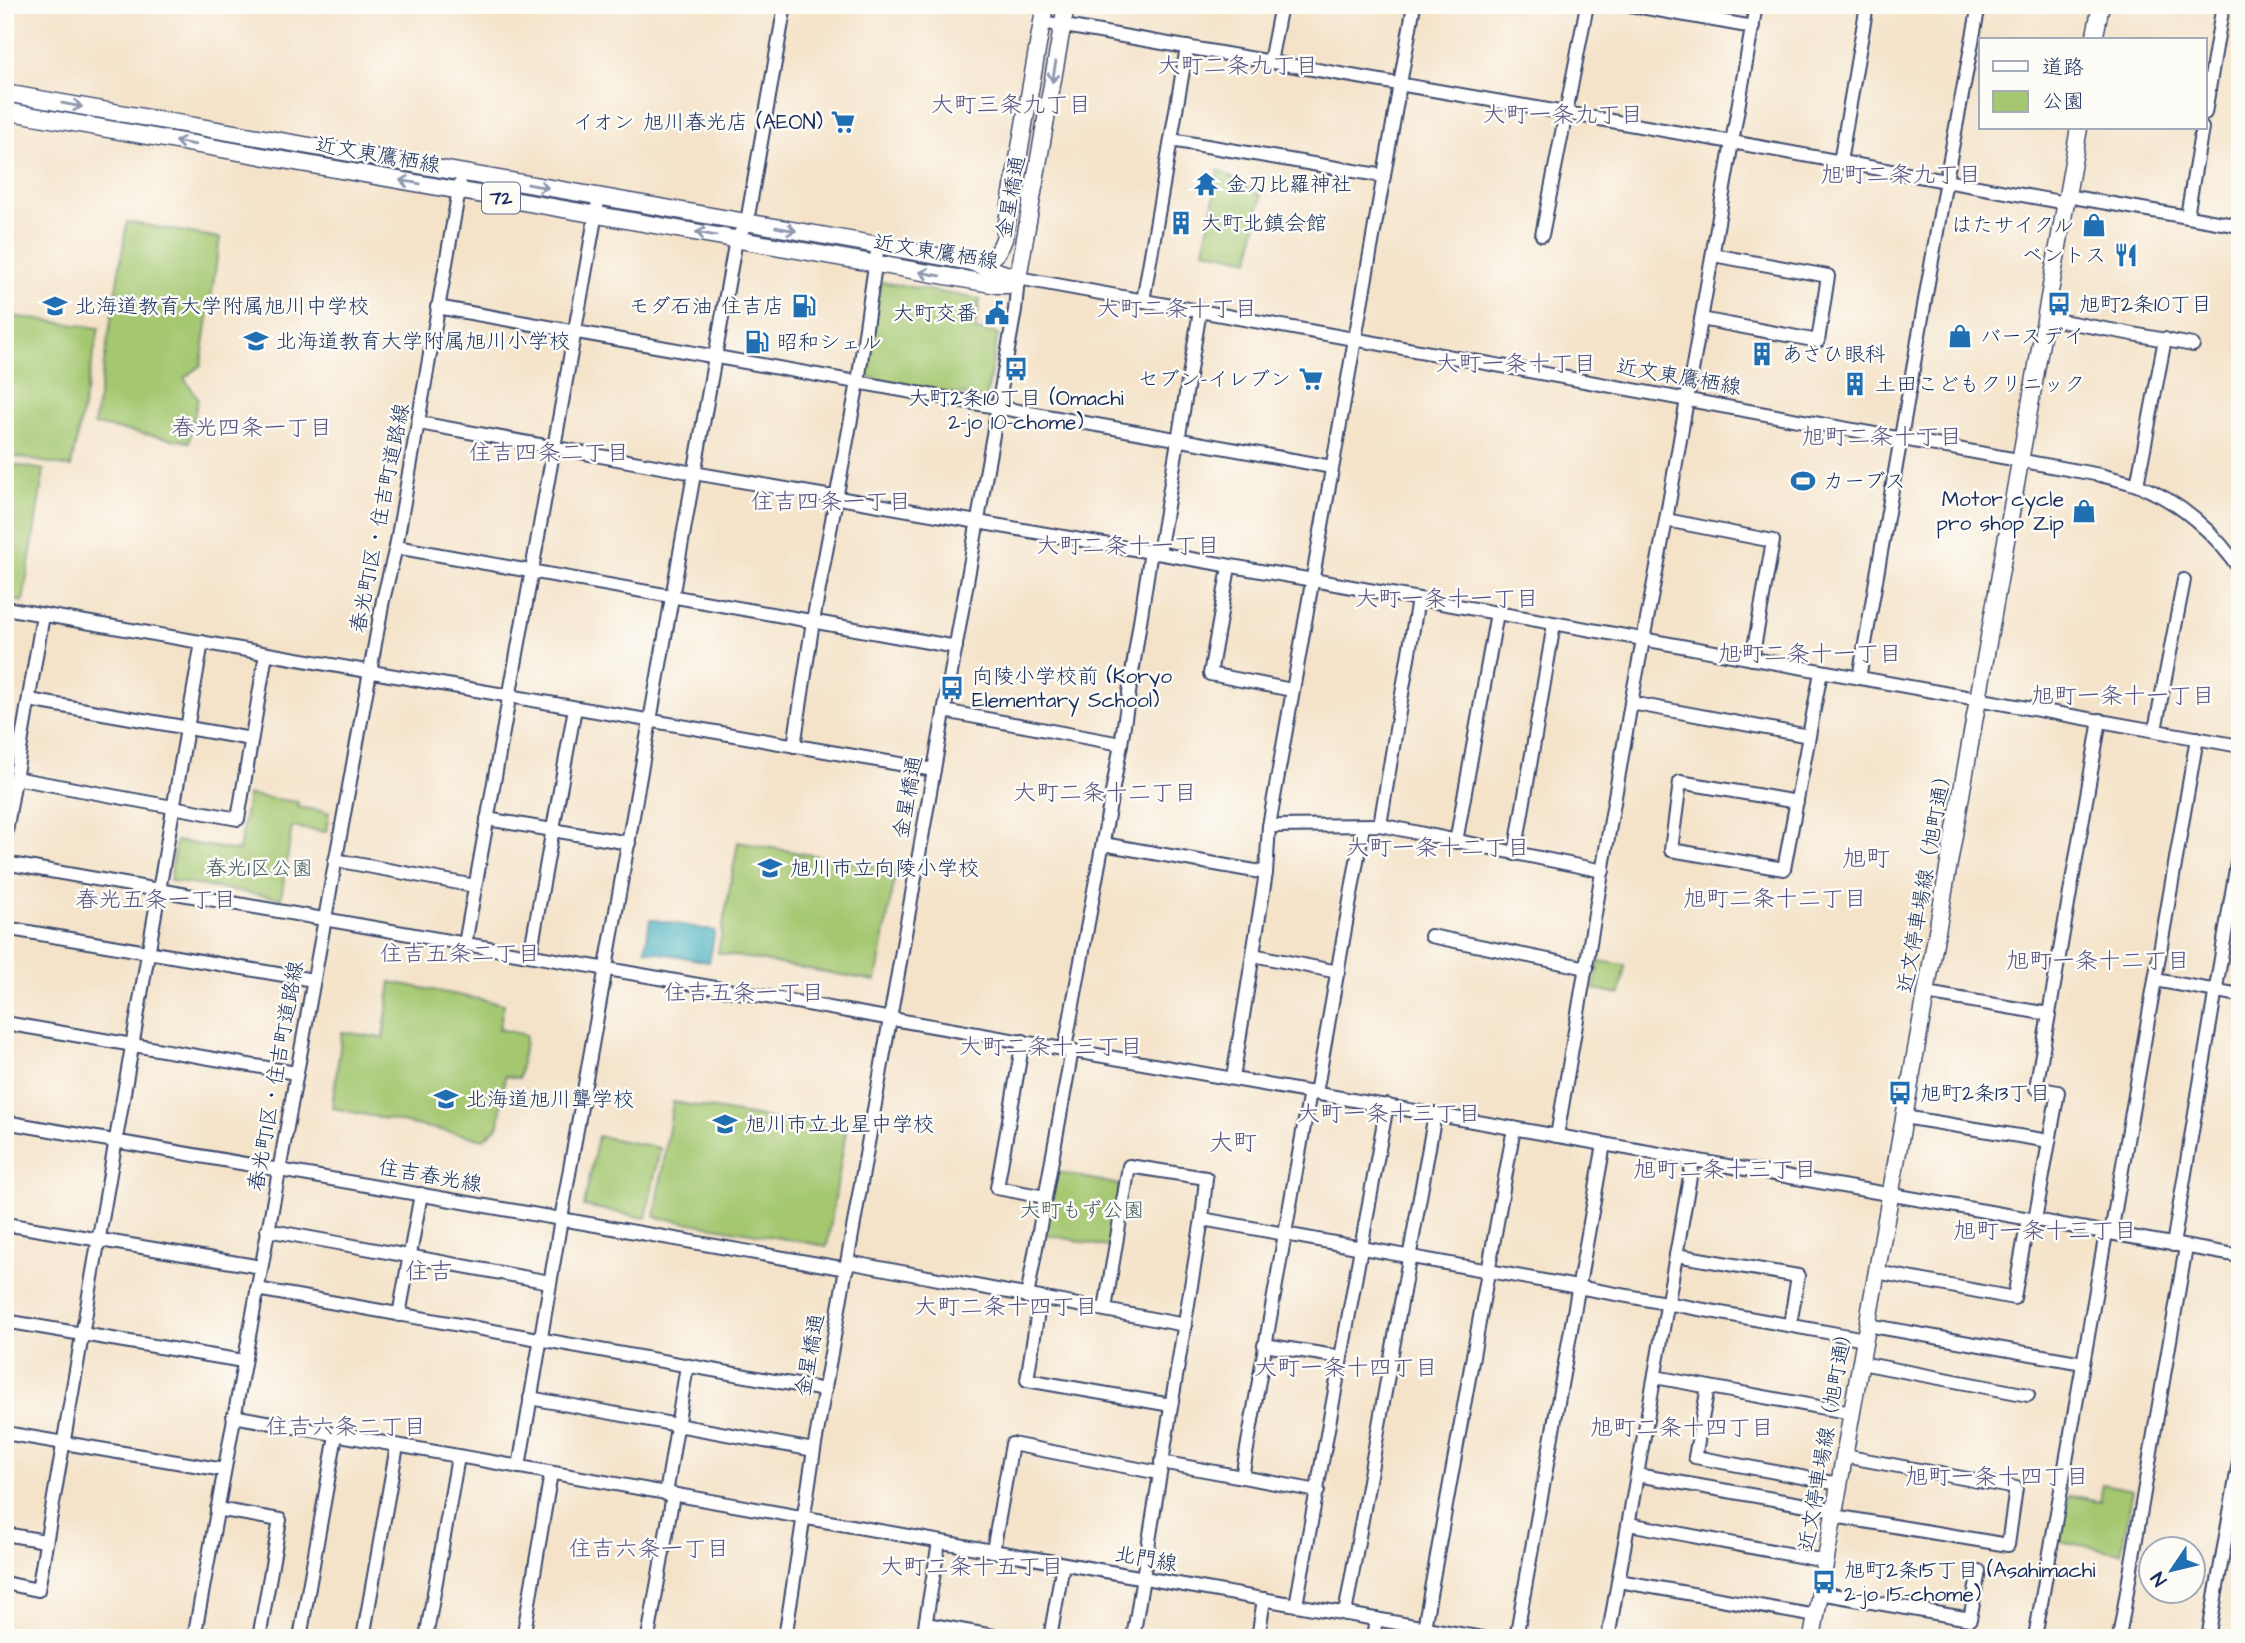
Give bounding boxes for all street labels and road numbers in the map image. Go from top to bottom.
street label: 近文東鷹栖線 [313,130,443,180]
street label: 金星橋通 [989,153,1033,241]
road number: 72 [482,182,520,214]
street label: 近文東鷹栖線 [872,228,1000,276]
street label: 近文東鷹栖線 [1614,352,1744,402]
street label: 春光町1区・住吉町道路線 [343,401,417,635]
street label: 金星橋通 [886,753,930,841]
street label: 近文停車場線（旭町通） [1891,763,1959,995]
street label: 春光町1区・住吉町道路線 [241,958,311,1194]
street label: 住吉春光線 [376,1153,484,1199]
street label: 金星橋通 [788,1311,832,1399]
street label: 近文停車場線（旭町通） [1792,1321,1860,1553]
street label: 北門線 [1112,1539,1180,1579]

